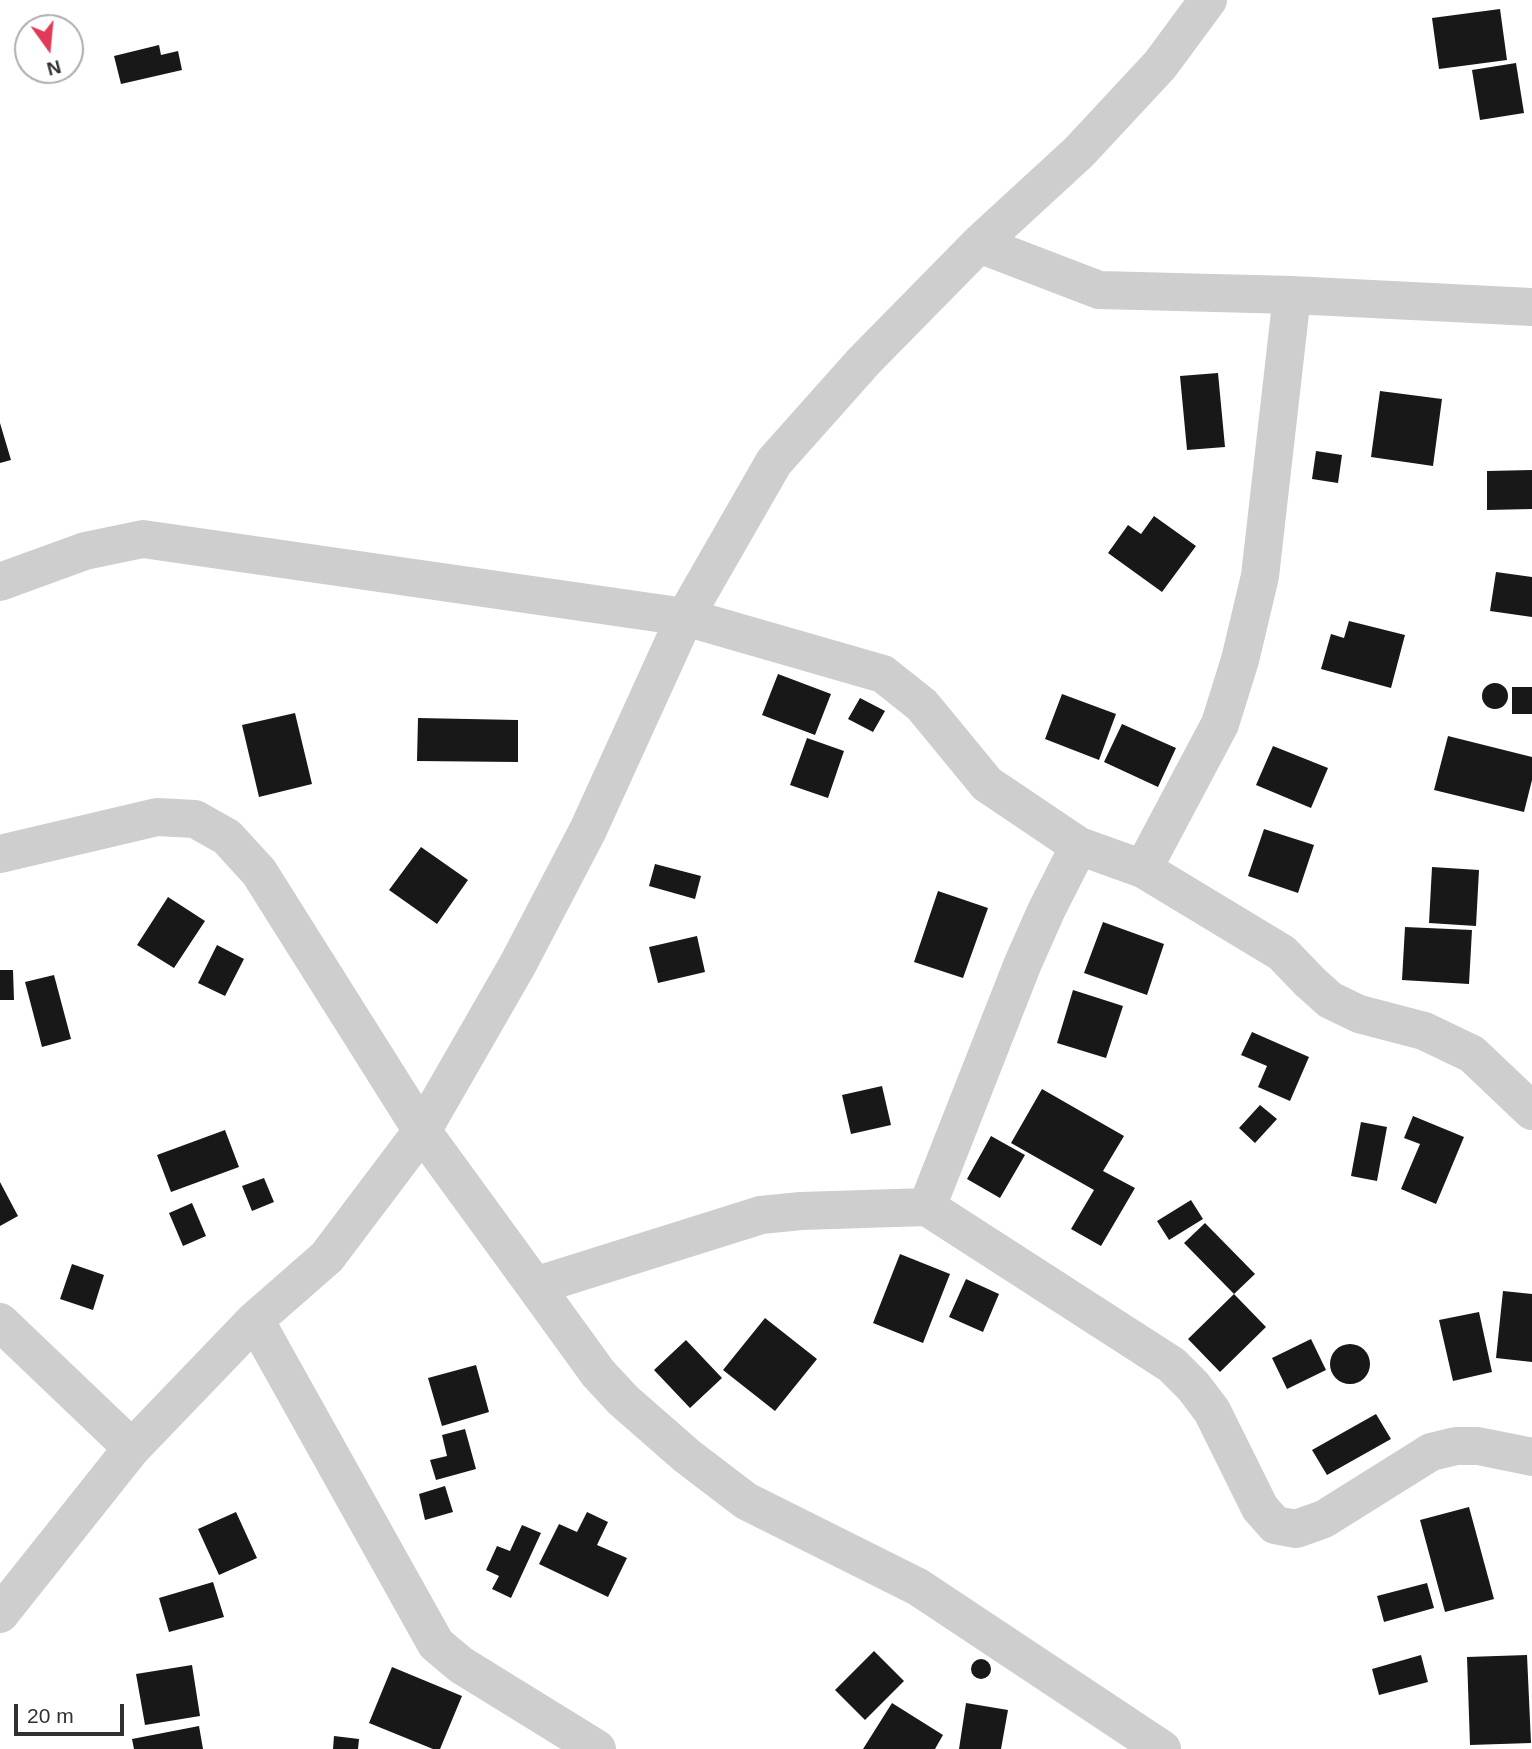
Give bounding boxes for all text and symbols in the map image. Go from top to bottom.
north arrow [14,14,84,84]
text: N [45,56,63,80]
scale bar [18,1690,128,1734]
text: 20 m [27,1704,74,1727]

